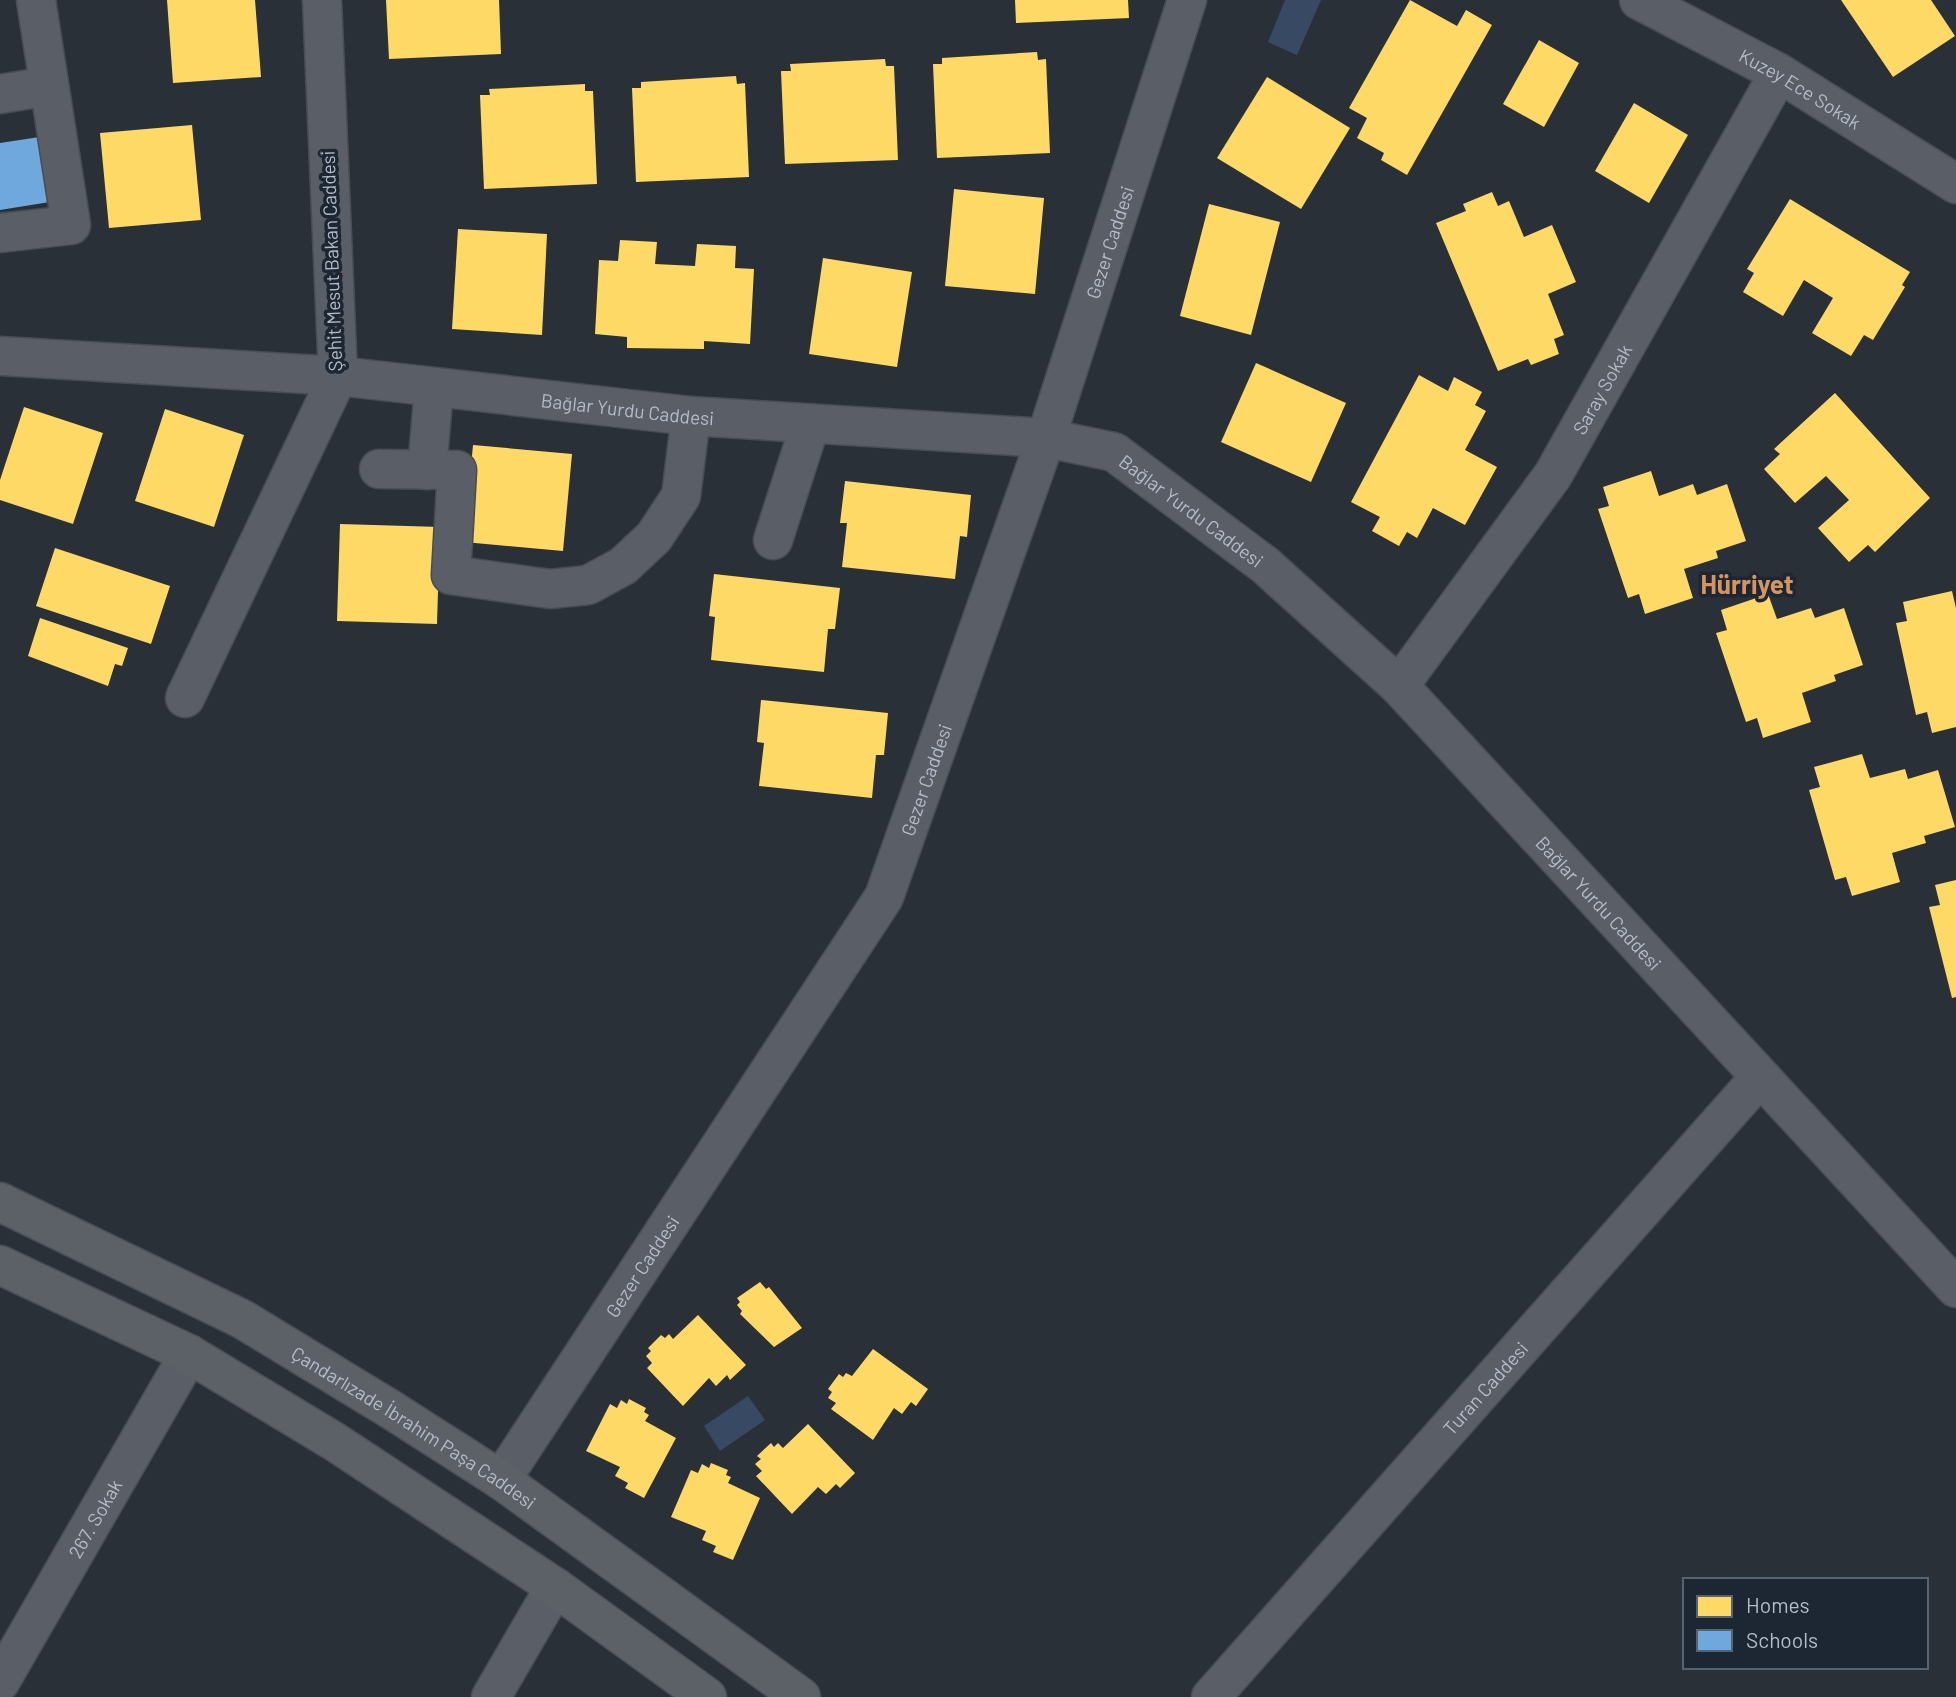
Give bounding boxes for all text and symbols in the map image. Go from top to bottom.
street label: Kuzey Ece Sokak [1736,43,1866,133]
street label: Şehit Mesut Bakan Caddesi [316,150,346,372]
street label: Gezer Caddesi [1080,183,1138,301]
street label: Saray Sokak [1567,340,1636,438]
street label: Bağlar Yurdu Caddesi [540,388,715,429]
street label: Bağlar Yurdu Caddesi [1115,449,1268,571]
district label: Hürriyet [1700,568,1794,599]
street label: Gezer Caddesi [895,721,956,839]
street label: Bağlar Yurdu Caddesi [1532,831,1667,974]
street label: Gezer Caddesi [600,1211,683,1321]
street label: Turan Caddesi [1438,1336,1532,1439]
street label: Çandarlızade İbrahim Paşa Caddesi [288,1341,541,1513]
street label: 267. Sokak [63,1475,126,1562]
legend [1683,1578,1928,1669]
text: Homes [1746,1592,1810,1617]
text: Schools [1746,1627,1818,1652]

